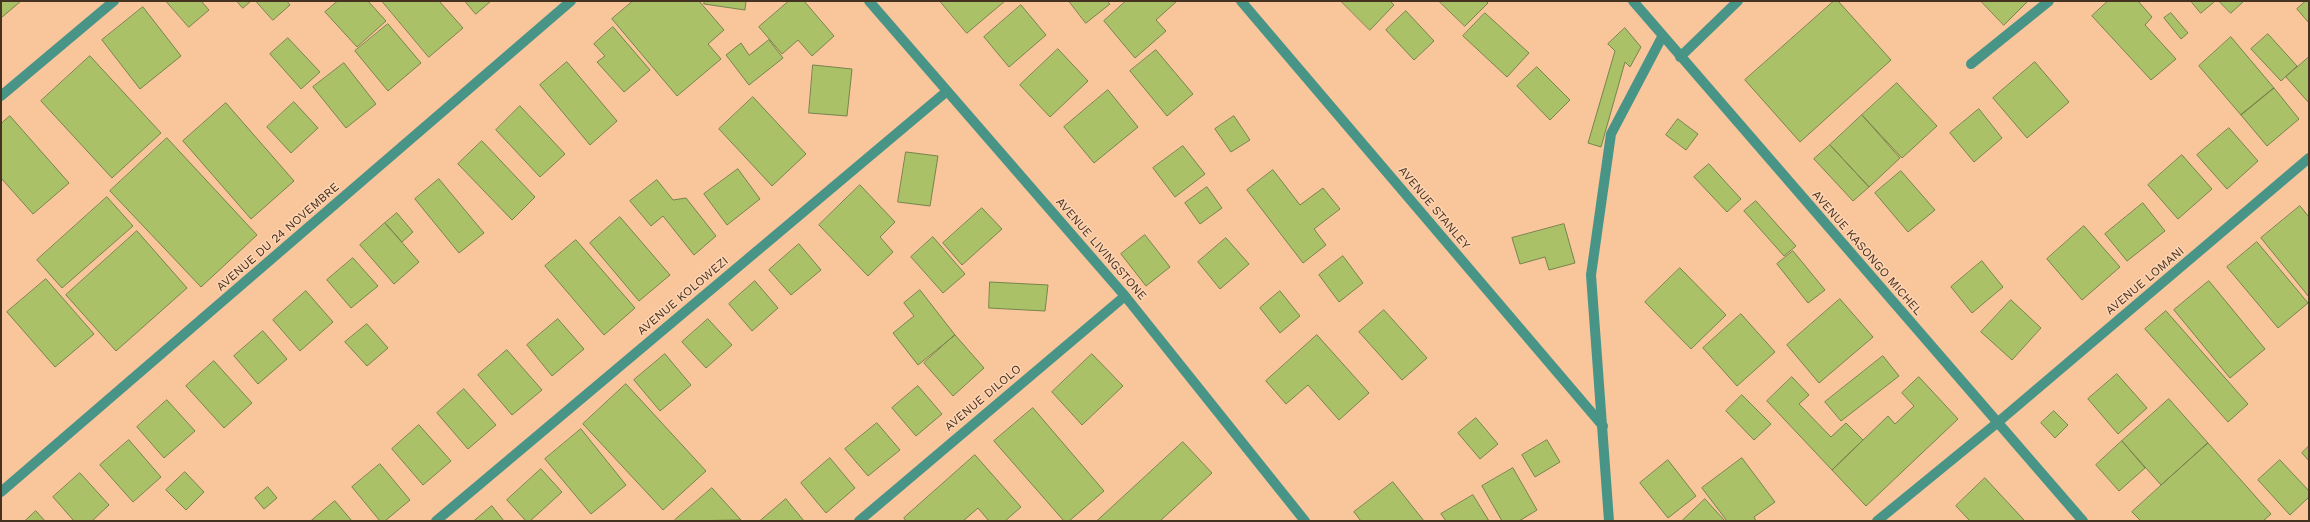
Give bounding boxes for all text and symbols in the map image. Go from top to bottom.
street label: AVENUE STANLEY [1395,164,1473,252]
street label: AVENUE DU 24 NOVEMBRE [214,180,342,294]
street label: AVENUE KASONGO MICHEL [1809,188,1925,318]
street label: AVENUE LIVINGSTONE [1053,195,1149,303]
street label: AVENUE LOMANI [2103,244,2187,318]
street label: AVENUE KOLOWEZI [635,254,731,338]
street label: AVENUE DILOLO [942,362,1024,434]

